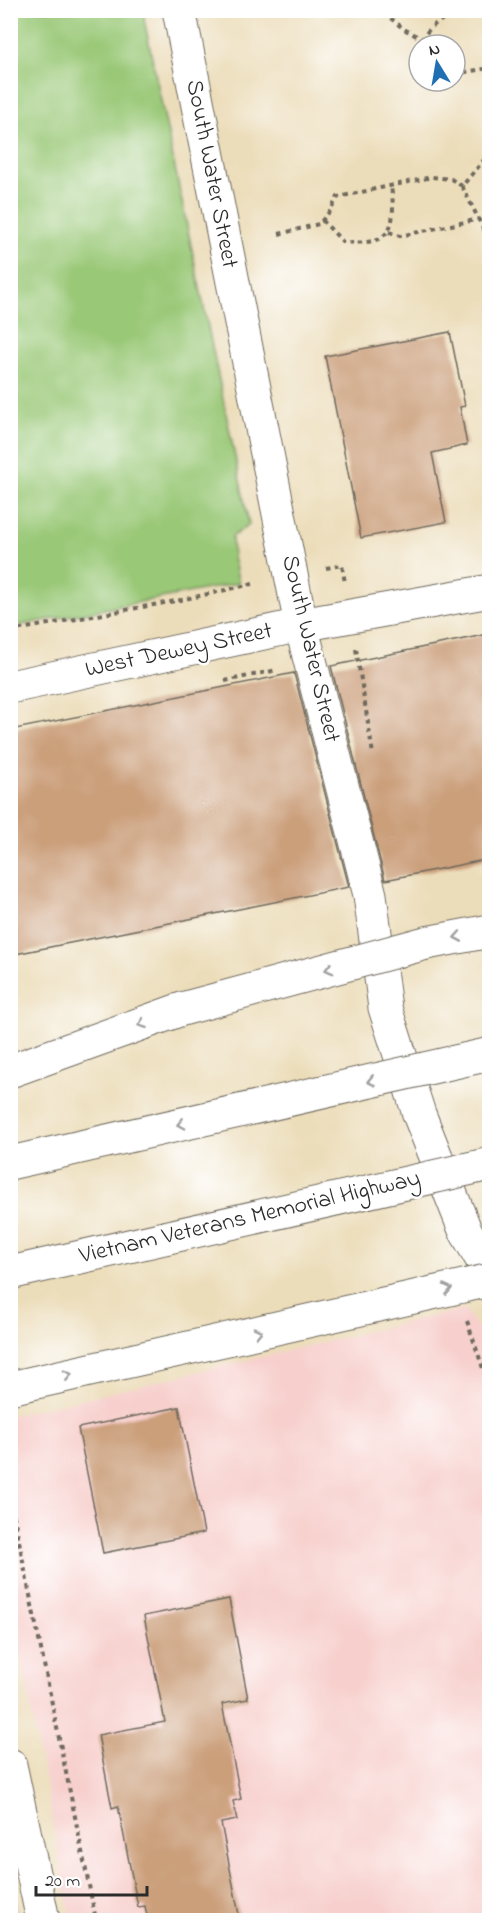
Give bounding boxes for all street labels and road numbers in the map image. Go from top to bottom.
street label: South Water Street [176,77,246,271]
street label: South Water Street [271,552,349,746]
street label: West Dewey Street [82,614,276,689]
street label: Vietnam Veterans Memorial Highway [75,1162,424,1276]

